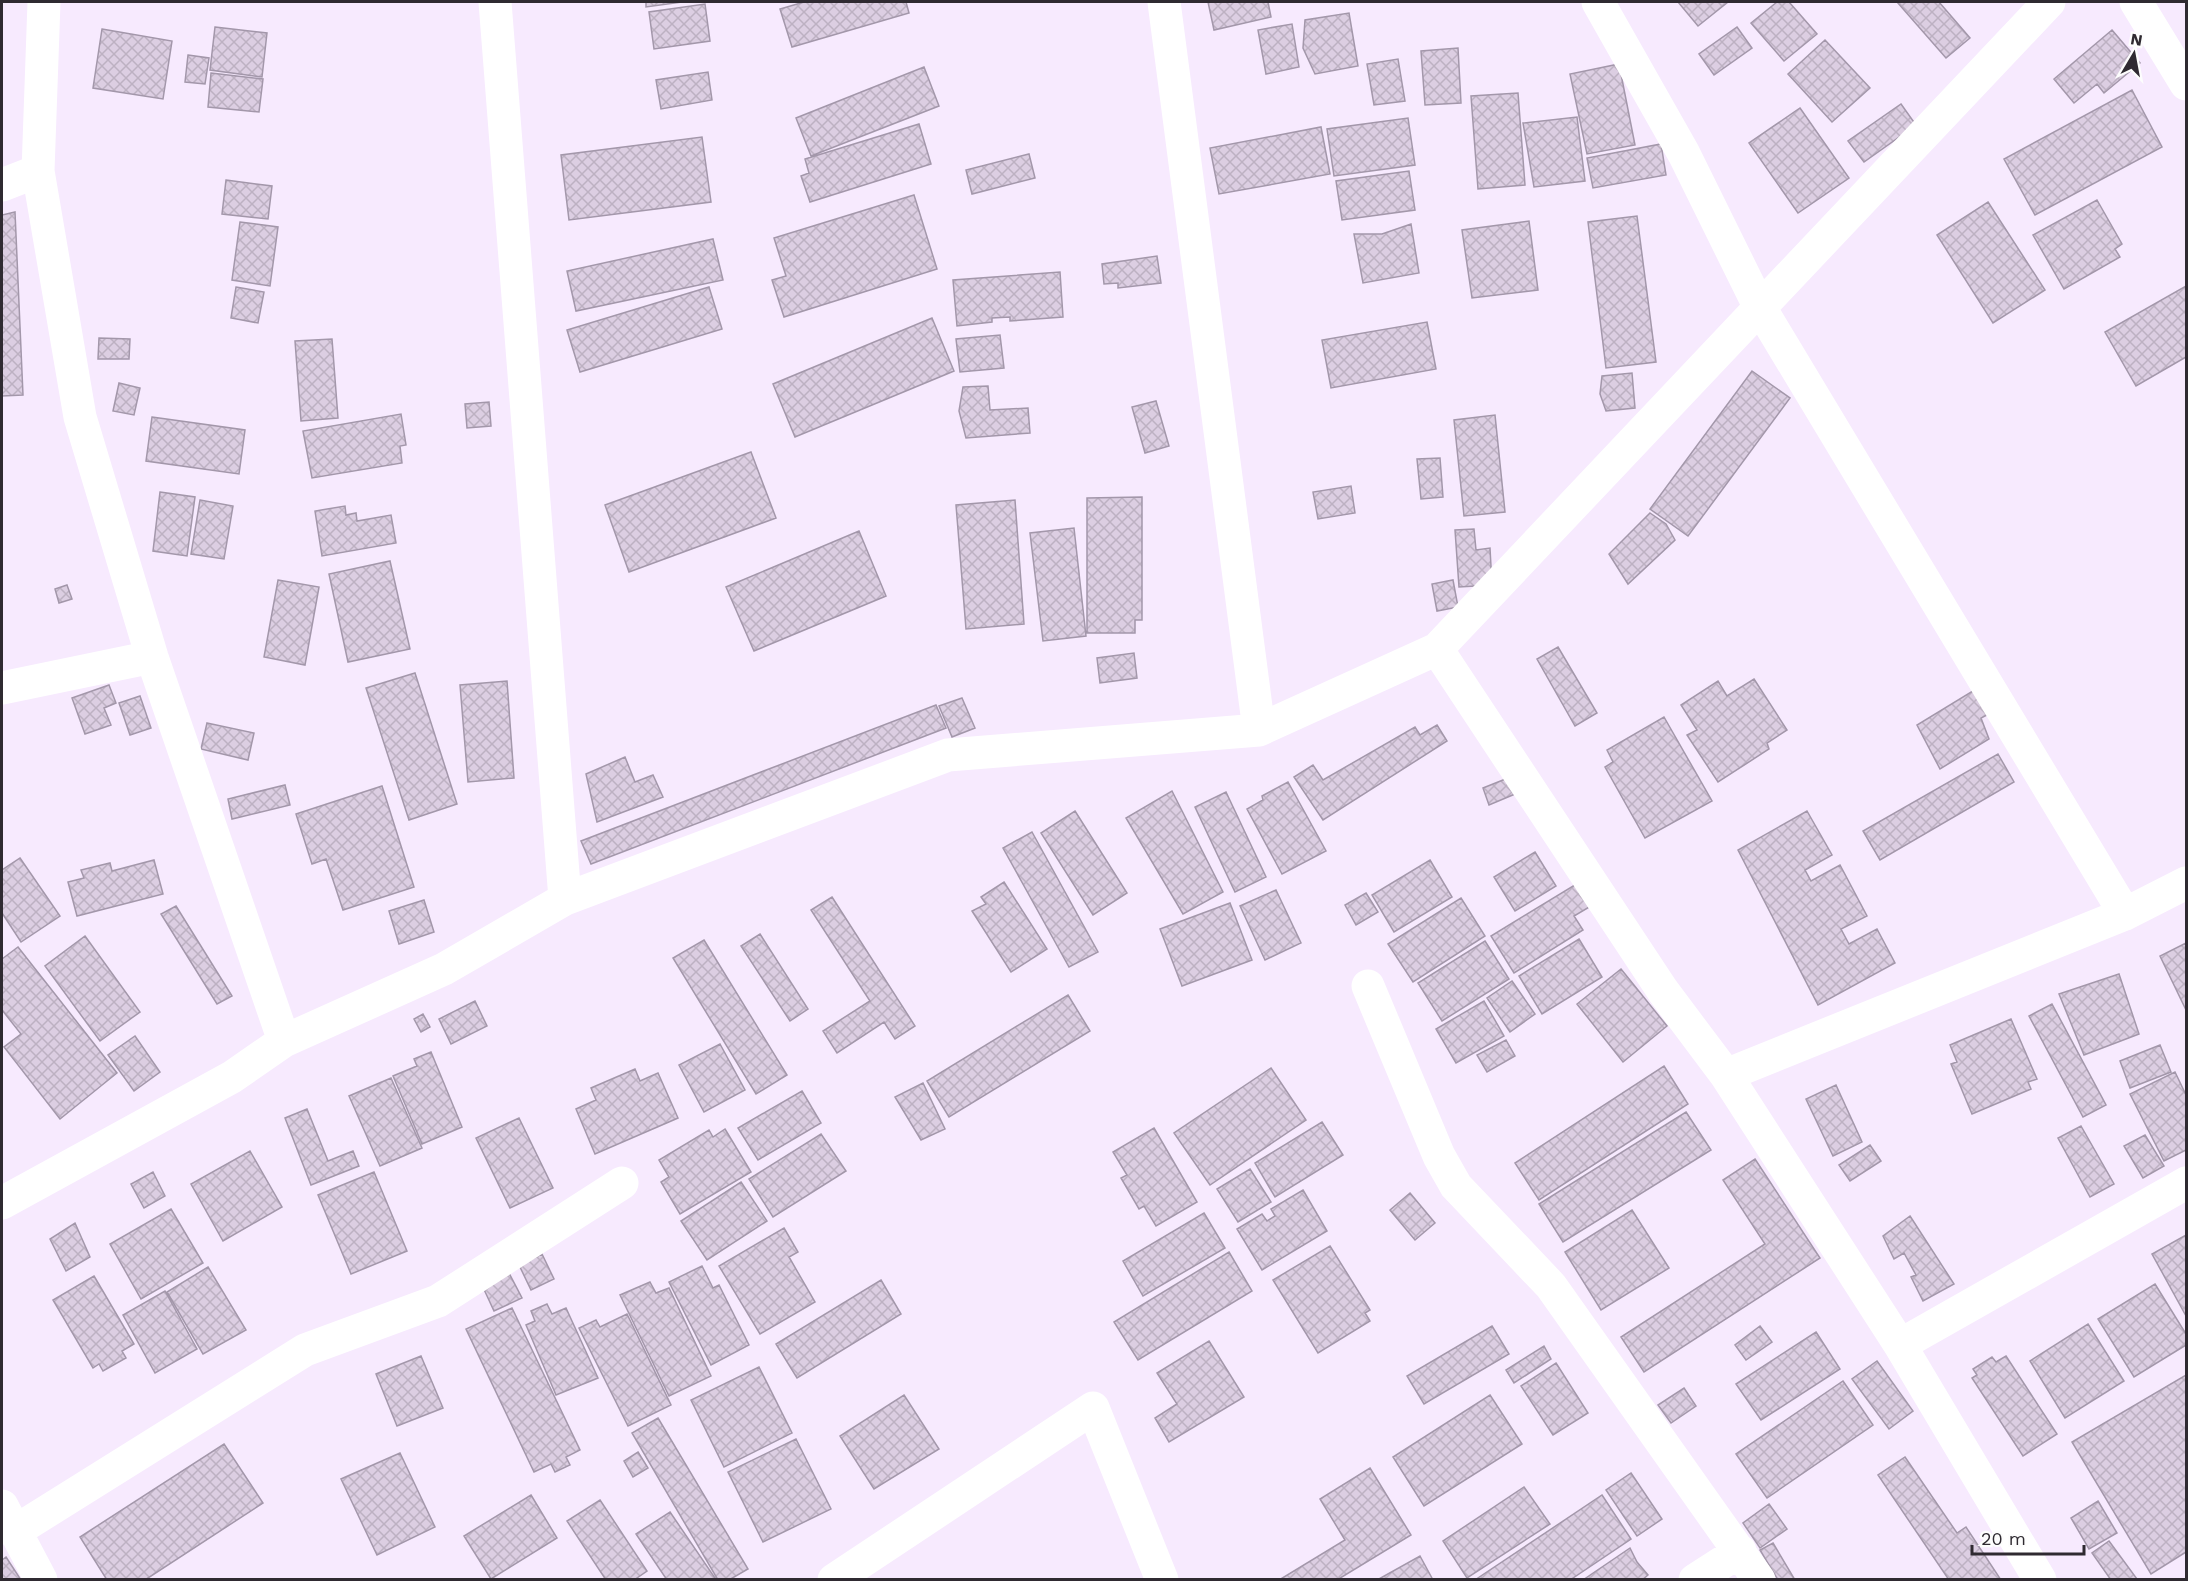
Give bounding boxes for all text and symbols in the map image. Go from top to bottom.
north arrow [2104,24,2164,84]
text: N [2129,29,2144,50]
scale bar [1972,1518,2084,1556]
text: 20 m [1981,1528,2026,1549]

